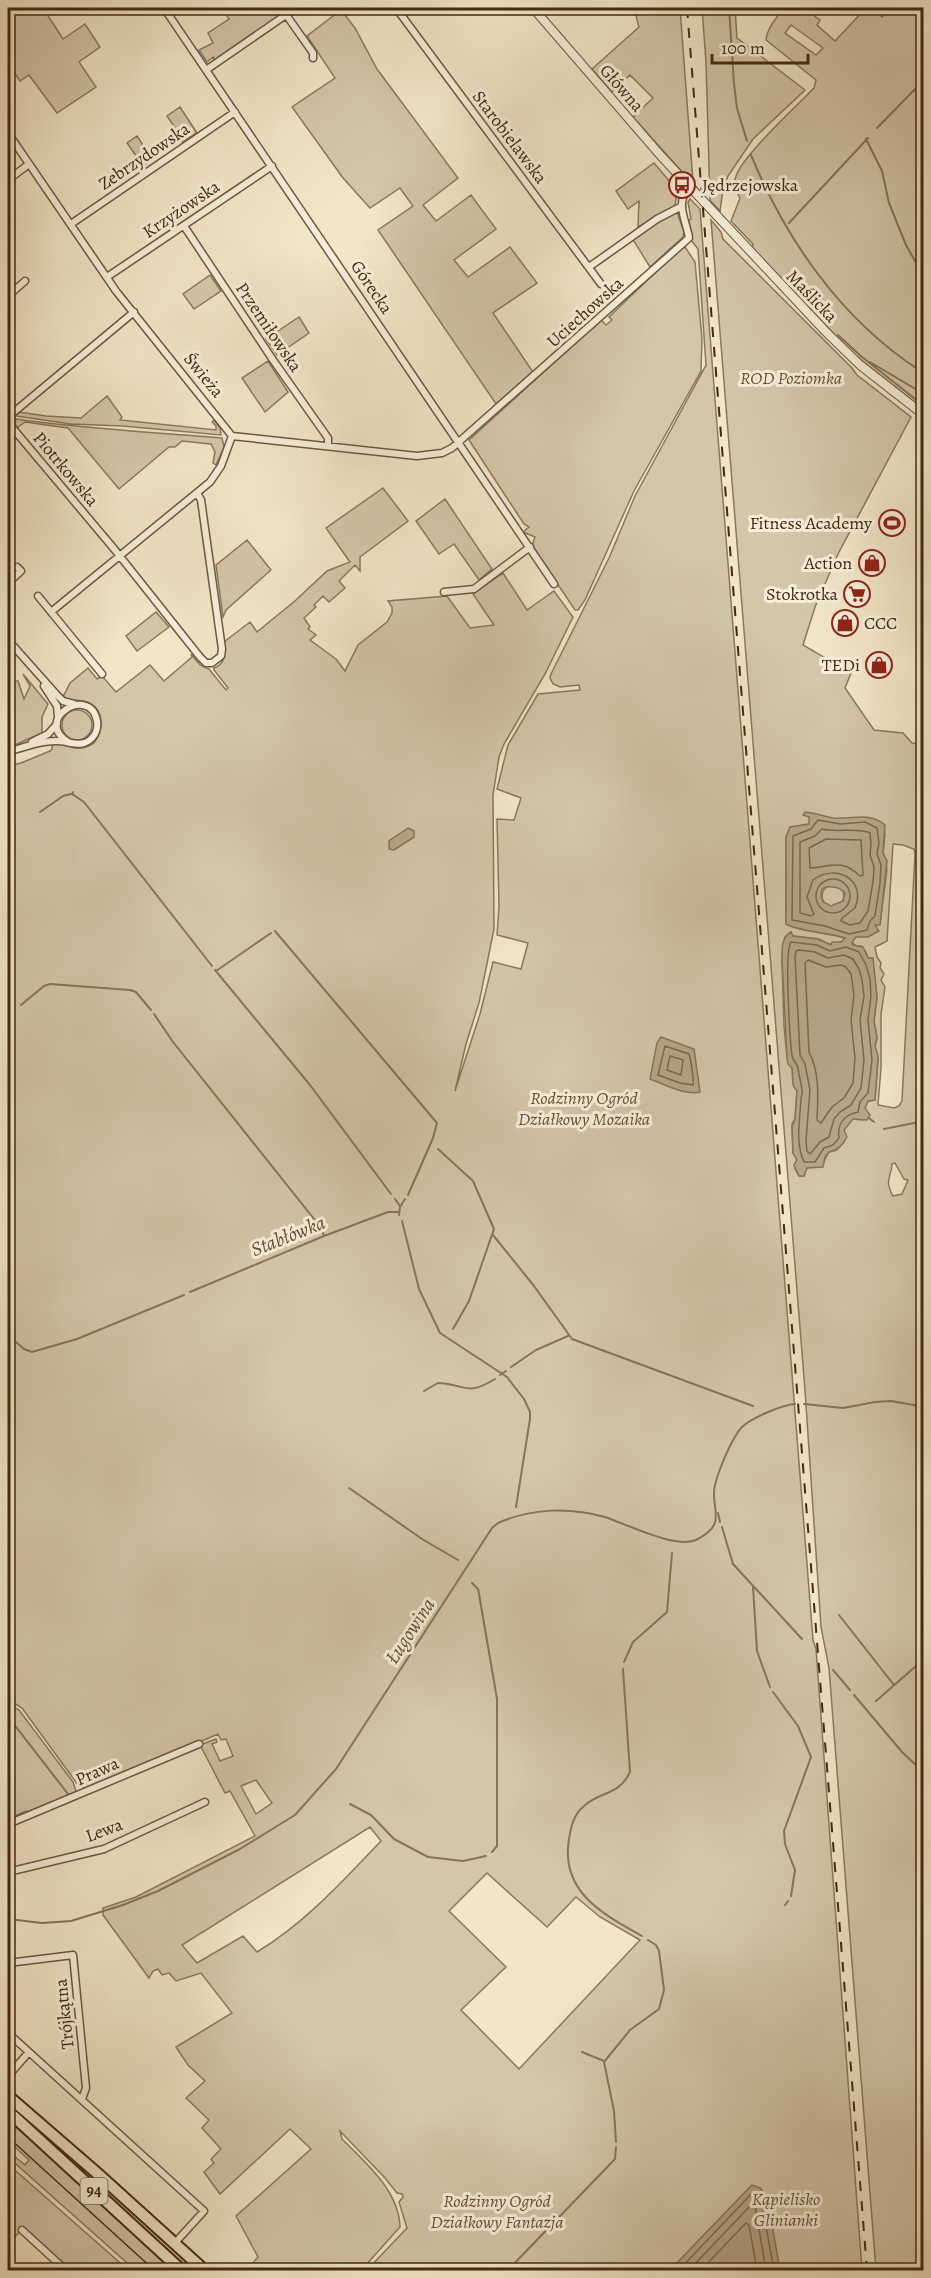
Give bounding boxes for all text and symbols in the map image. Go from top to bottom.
scale bar [712,27,808,65]
text: 100 m [721,36,765,60]
street label: Główna [594,59,650,118]
street label: Starobielawska [467,85,553,189]
street label: Zebrzydowska [94,116,195,195]
bus stop icon: Jędrzejowska [667,170,697,200]
place label: Jędrzejowska [702,173,799,197]
street label: Krzyżowska [138,174,225,244]
street label: Górecka [345,255,399,319]
street label: Maślicka [781,264,844,328]
street label: Uciechowska [542,271,629,353]
street label: Przemiłowska [230,277,308,377]
street label: Świeża [178,347,230,403]
park label: ROD Poziomka [740,366,842,390]
street label: Piotrkowska [28,427,105,512]
sports icon: Fitness Academy [877,508,907,538]
place label: Fitness Academy [750,511,873,535]
shop icon: Action [857,548,887,578]
place label: Action [803,551,852,575]
supermarket icon: Stokrotka [842,579,872,609]
place label: Stokrotka [766,582,839,606]
shop icon: CCC [830,608,860,638]
place label: CCC [864,611,897,635]
shop icon: TEDi [864,650,894,680]
place label: TEDi [822,653,860,677]
park label: Rodzinny Ogród Działkowy Mozaika [518,1086,650,1131]
water label: Stabłówka [247,1209,329,1263]
water label: Ługowina [379,1593,441,1669]
street label: Prawa [71,1751,123,1791]
street label: Lewa [82,1812,127,1848]
street label: Trójkątna [48,1977,80,2050]
road number: 94 [80,2178,107,2204]
park label: Kąpielisko Glinianki [752,2187,820,2232]
park label: Rodzinny Ogród Działkowy Fantazja [431,2189,563,2234]

